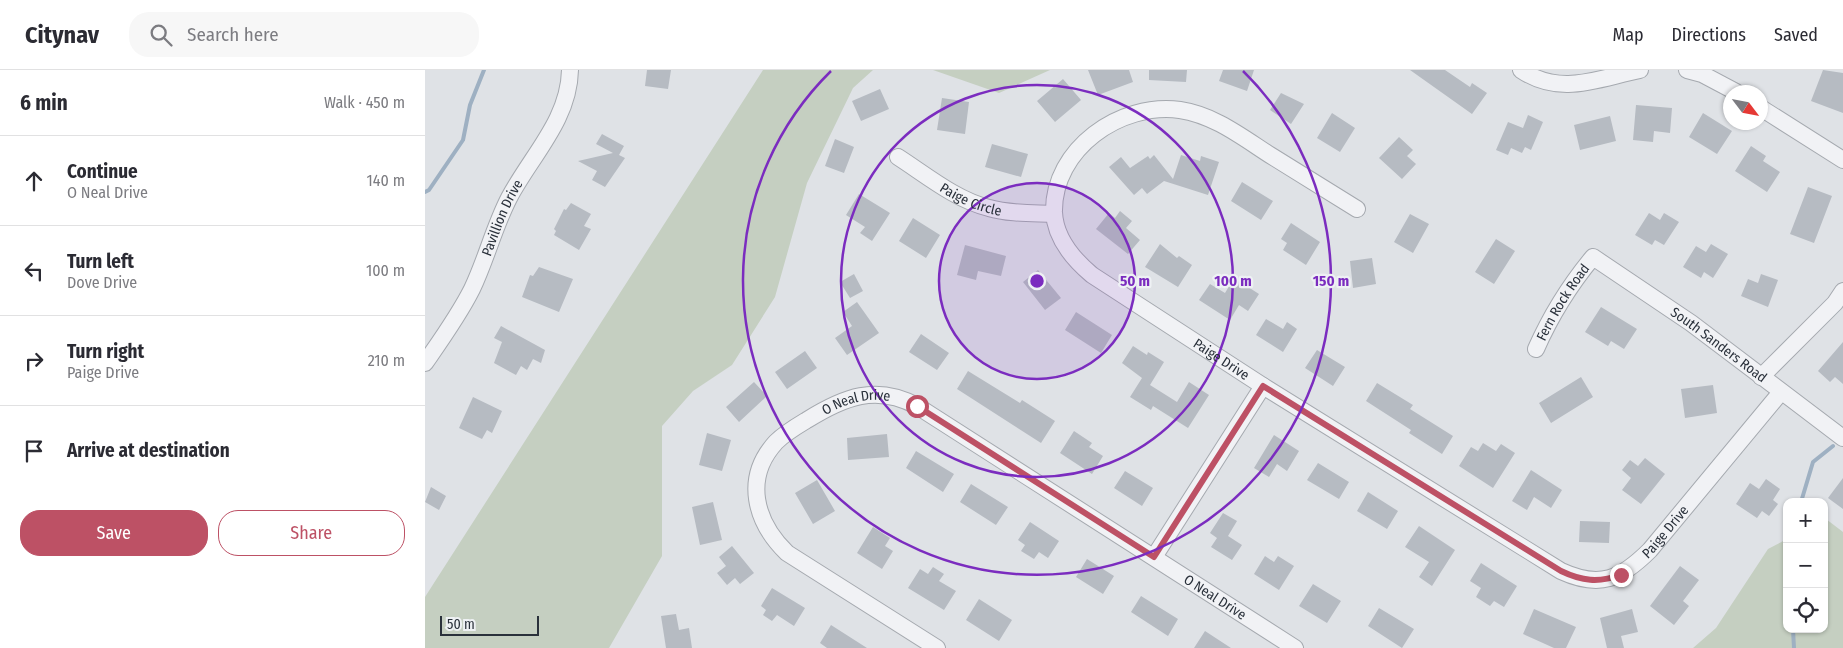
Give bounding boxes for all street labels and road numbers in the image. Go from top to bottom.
street label: Pavillion Drive [478,176,526,258]
street label: Paige Circle [937,179,1003,219]
street label: Fern Rock Road [1533,260,1593,343]
street label: South Sanders Road [1668,303,1770,386]
street label: Paige Drive [1190,335,1253,383]
street label: O Neal Drive [819,386,892,418]
street label: Paige Drive [1638,502,1692,562]
street label: O Neal Drive [1181,571,1250,623]

